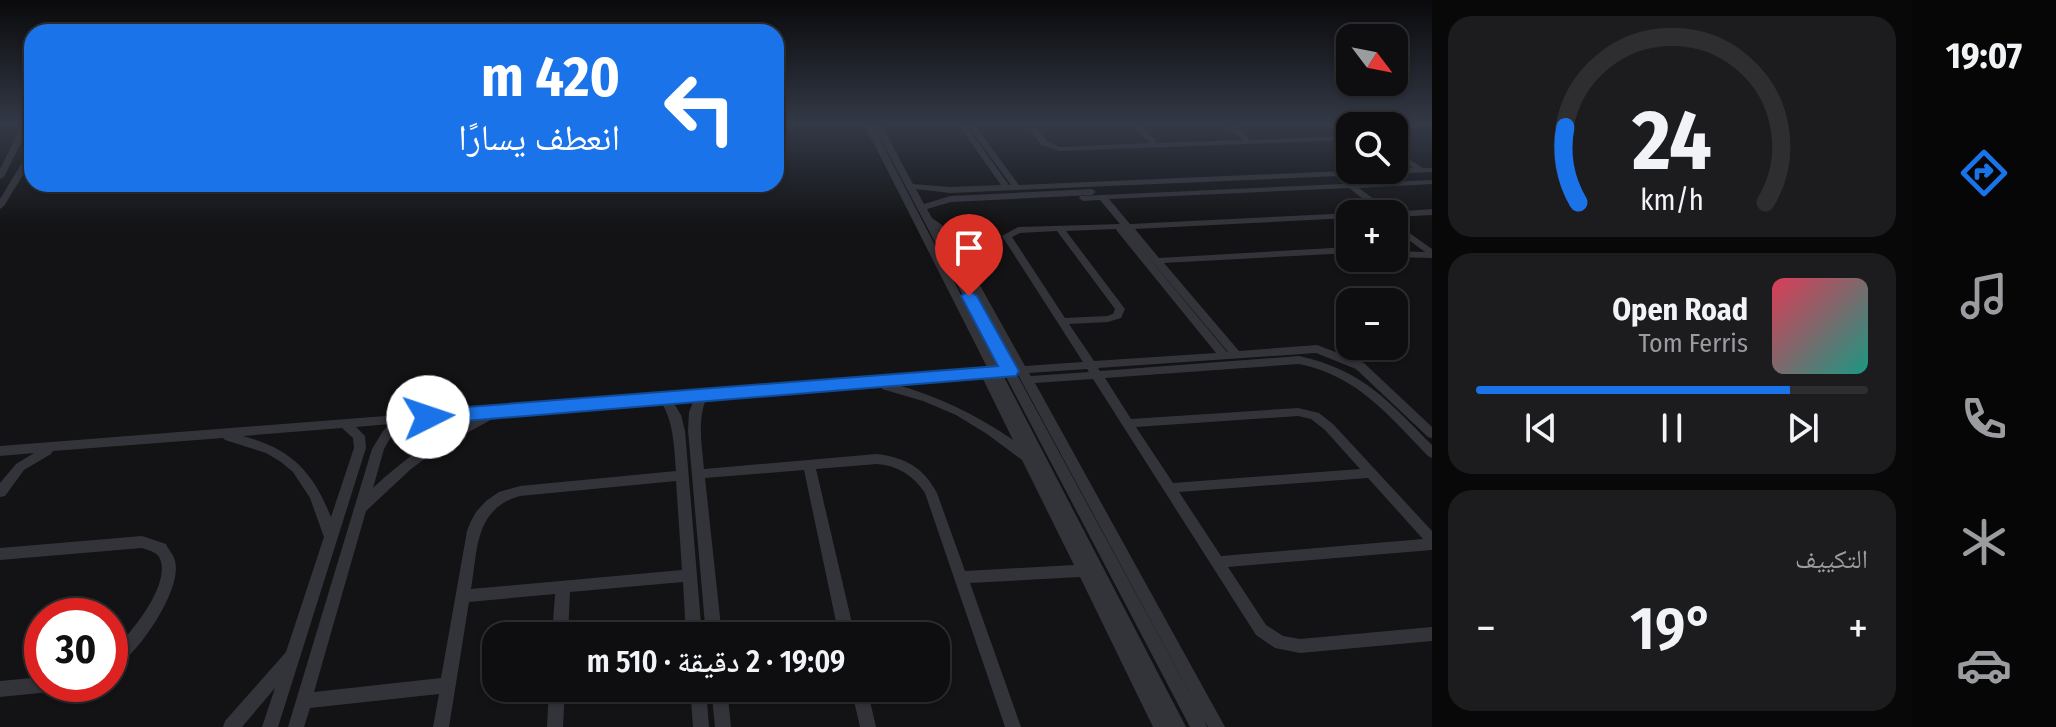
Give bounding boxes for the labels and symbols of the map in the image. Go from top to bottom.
north arrow [1336,24,1408,96]
pin [935,214,1003,296]
position arrow [386,375,470,459]
speed limit sign: 30 [24,598,128,702]

